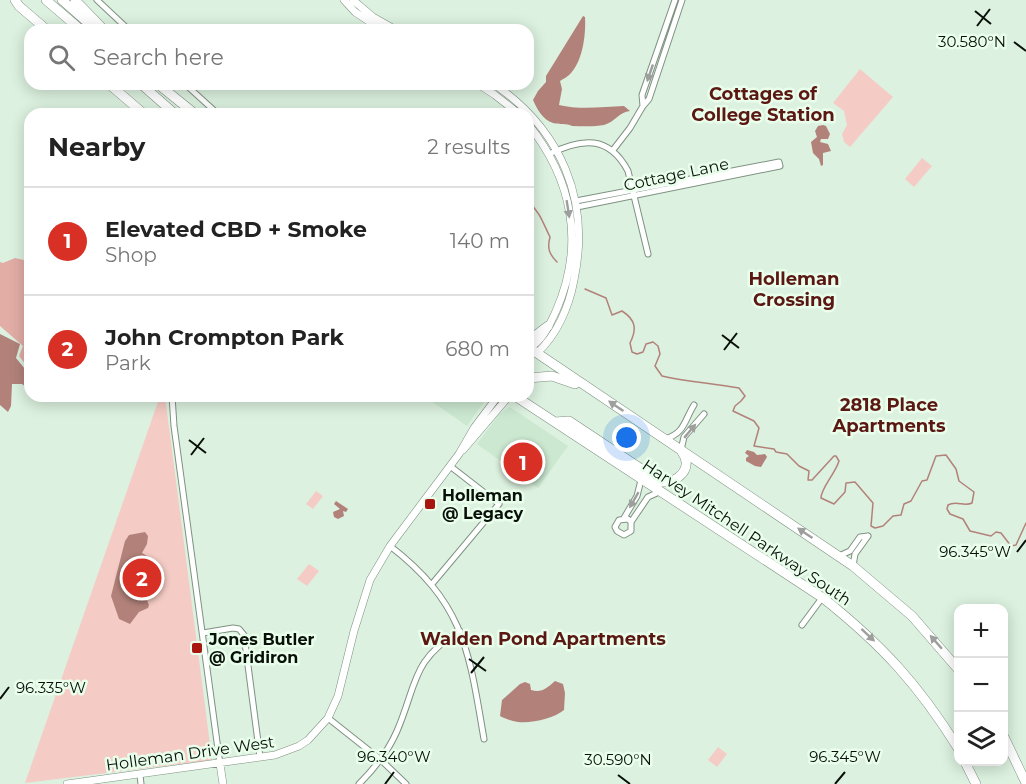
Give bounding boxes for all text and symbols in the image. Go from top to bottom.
search box [24,24,534,90]
text: 30.580°N [938,32,1006,51]
icon: search [45,41,78,74]
text: Search here [93,44,224,71]
one-way arrow [645,64,655,82]
district label: Cottages of College Station [691,83,835,126]
text: Nearby [48,131,145,163]
text: 2 results [427,135,510,159]
street label: Cottage Lane [622,154,730,195]
one-way arrow [564,199,573,218]
text: Elevated CBD + Smoke [105,216,367,243]
text: 1 [64,229,71,253]
text: 140 m [450,229,510,253]
text: Shop [105,243,157,267]
district label: Holleman Crossing [749,268,839,311]
text: John Crompton Park [105,324,344,351]
text: 2 [62,337,73,361]
text: 680 m [445,337,510,361]
text: Park [105,351,151,375]
district label: 2818 Place Apartments [831,394,946,437]
one-way arrow [608,401,624,412]
your location [612,423,641,452]
one-way arrow [684,423,697,439]
pin: 1 [504,440,542,484]
street label: Harvey Mitchell Parkway South [639,455,855,610]
place label: Holleman @ Legacy [442,486,523,523]
one-way arrow [629,492,640,508]
marker: Holleman @ Legacy [423,497,437,511]
one-way arrow [797,527,813,539]
text: 96.345°W [939,542,1011,561]
pin: 2 [122,556,162,600]
map controls [954,604,1008,766]
button: + [954,604,1008,658]
district label: Walden Pond Apartments [420,628,666,650]
one-way arrow [860,628,875,642]
place label: Jones Butler @ Gridiron [208,630,314,667]
one-way arrow [929,634,943,649]
marker: Jones Butler @ Gridiron [190,641,204,655]
button: − [954,658,1008,712]
text: 96.335°W [16,678,86,697]
button: layers [954,712,1008,766]
street label: Holleman Drive West [105,732,276,775]
text: 96.340°W [357,747,431,766]
text: 96.345°W [809,747,881,766]
text: 30.590°N [584,750,652,769]

